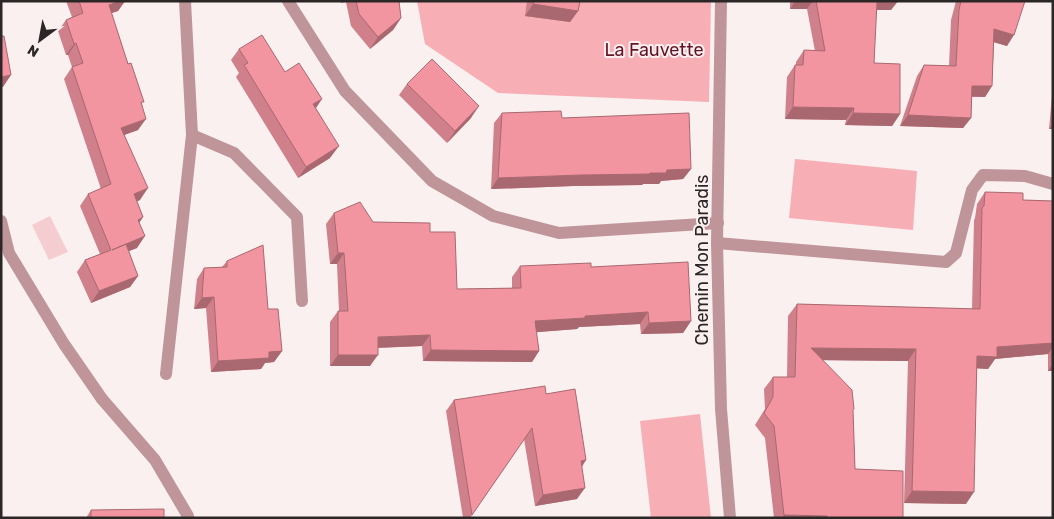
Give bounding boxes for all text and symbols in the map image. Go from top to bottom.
north arrow [15,15,65,65]
park label: La Fauvette [604,39,704,61]
text: N [25,41,42,60]
street label: Chemin Mon Paradis [691,175,713,345]

